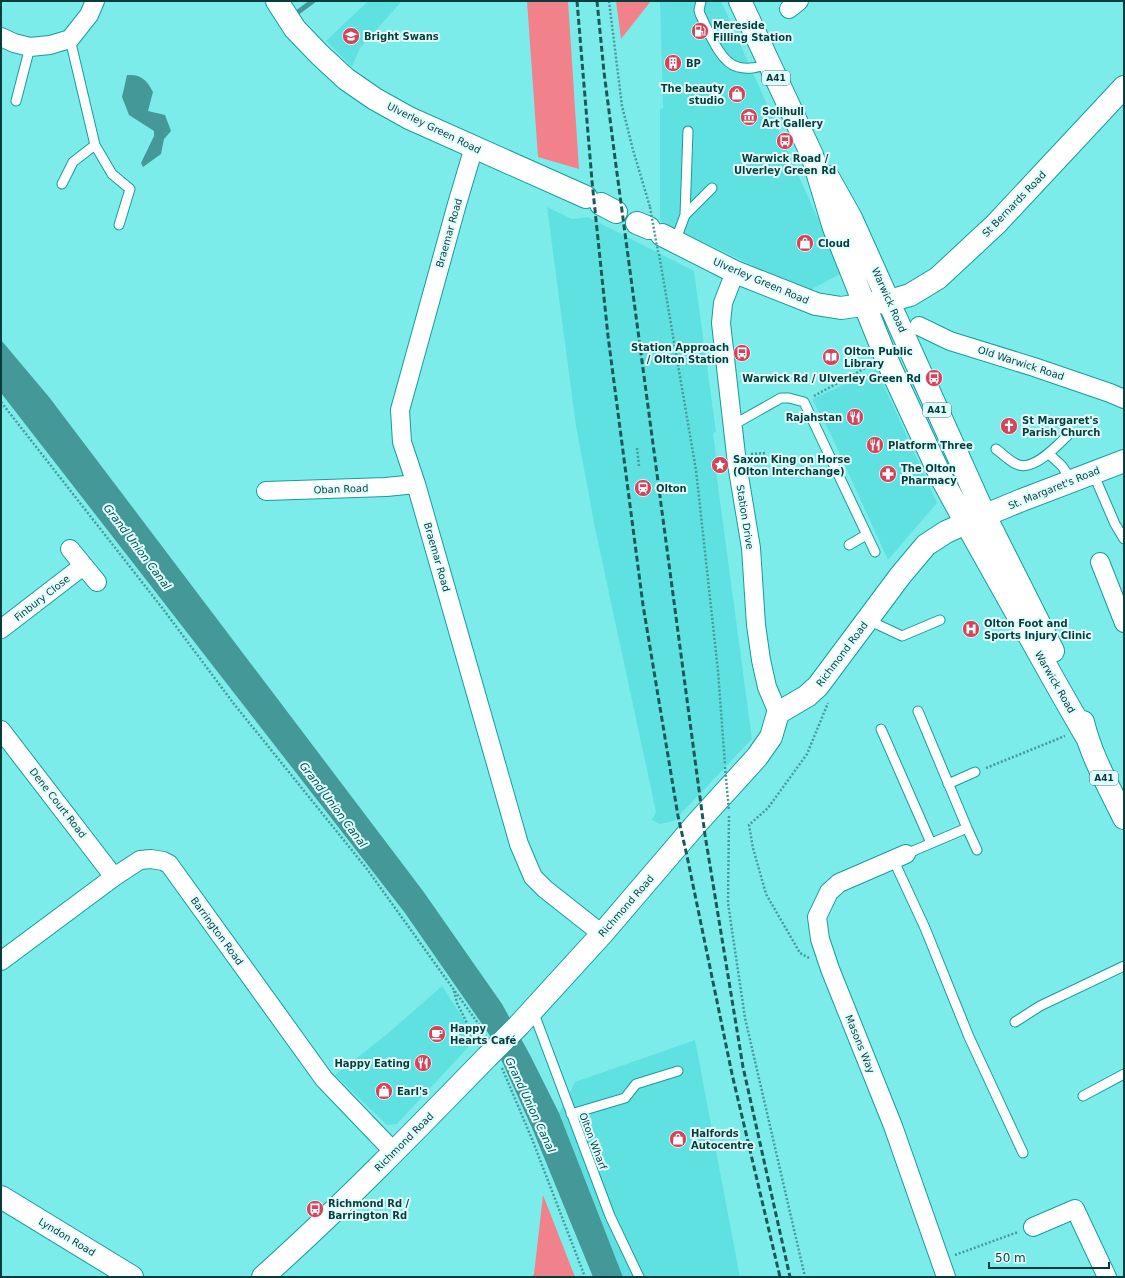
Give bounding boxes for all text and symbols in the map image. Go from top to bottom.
place label: Mereside Filling Station [713,20,792,43]
fuel station icon: Mereside Filling Station [690,21,710,41]
school or university icon: Bright Swans [341,26,361,46]
place label: Bright Swans [364,31,439,42]
building icon: BP [663,53,683,73]
place label: BP [686,58,701,69]
road number: A41 [762,71,790,85]
place label: The beauty studio [661,83,724,106]
shop icon: The beauty studio [727,84,747,104]
street label: Ulverley Green Road [385,101,483,155]
place label: Solihull Art Gallery [762,106,823,129]
museum icon: Solihull Art Gallery [739,107,759,127]
bus stop icon: Warwick Road / Ulverley Green Rd [775,131,795,151]
place label: Warwick Road / Ulverley Green Rd [734,153,836,176]
street label: St Bernards Road [980,169,1048,239]
street label: Braemar Road [434,197,464,269]
shop icon: Cloud [795,233,815,253]
place label: Cloud [818,238,850,249]
street label: Ulverley Green Road [712,256,810,306]
street label: Warwick Road [870,266,908,334]
place label: Station Approach / Olton Station [631,342,729,365]
bus stop icon: Station Approach / Olton Station [732,343,752,363]
street label: Old Warwick Road [976,344,1066,382]
place label: Olton Public Library [844,346,913,369]
library icon: Olton Public Library [821,347,841,367]
bus stop icon: Warwick Rd / Ulverley Green Rd [924,368,944,388]
place label: Warwick Rd / Ulverley Green Rd [742,373,921,384]
road number: A41 [923,403,951,417]
restaurant icon: Rajahstan [845,407,865,427]
place label: Rajahstan [786,412,842,423]
place label: St Margaret's Parish Church [1022,415,1100,438]
church icon: St Margaret's Parish Church [999,416,1019,436]
restaurant icon: Platform Three [865,435,885,455]
place label: Platform Three [888,440,973,451]
place label: Saxon King on Horse (Olton Interchange) [733,454,850,477]
place icon: Saxon King on Horse (Olton Interchange) [710,455,730,475]
place label: The Olton Pharmacy [901,463,957,486]
pharmacy icon: The Olton Pharmacy [878,464,898,484]
street label: St. Margaret's Road [1007,465,1101,511]
station icon: Olton [633,478,653,498]
street label: Oban Road [313,483,369,495]
place label: Olton [656,483,687,494]
street label: Station Drive [734,484,756,550]
water label: Grand Union Canal [101,502,173,592]
street label: Braemar Road [422,521,452,593]
street label: Finbury Close [12,573,72,623]
place label: Olton Foot and Sports Injury Clinic [984,618,1091,641]
street label: Richmond Road [814,619,870,689]
hospital icon: Olton Foot and Sports Injury Clinic [961,619,981,639]
street label: Warwick Road [1033,649,1077,715]
water label: Grand Union Canal [297,760,369,850]
street label: Dene Court Road [27,766,89,840]
road number: A41 [1090,771,1118,785]
street label: Richmond Road [596,873,656,939]
street label: Barrington Road [189,895,245,967]
street label: Masons Way [843,1013,877,1075]
place label: Happy Hearts Café [450,1023,516,1046]
cafe icon: Happy Hearts Café [427,1024,447,1044]
restaurant icon: Happy Eating [413,1053,433,1073]
water label: Grand Union Canal [502,1055,558,1155]
place label: Happy Eating [335,1058,410,1069]
shop icon: Earl's [374,1081,394,1101]
place label: Earl's [397,1086,428,1097]
street label: Richmond Road [372,1110,436,1174]
street label: Olton Wharf [577,1111,609,1172]
place label: Halfords Autocentre [691,1128,754,1151]
shop icon: Halfords Autocentre [668,1129,688,1149]
place label: Richmond Rd / Barrington Rd [328,1198,410,1221]
bus stop icon: Richmond Rd / Barrington Rd [305,1199,325,1219]
street label: Lyndon Road [37,1216,97,1258]
scale bar [989,1244,1109,1270]
text: 50 m [995,1251,1026,1265]

